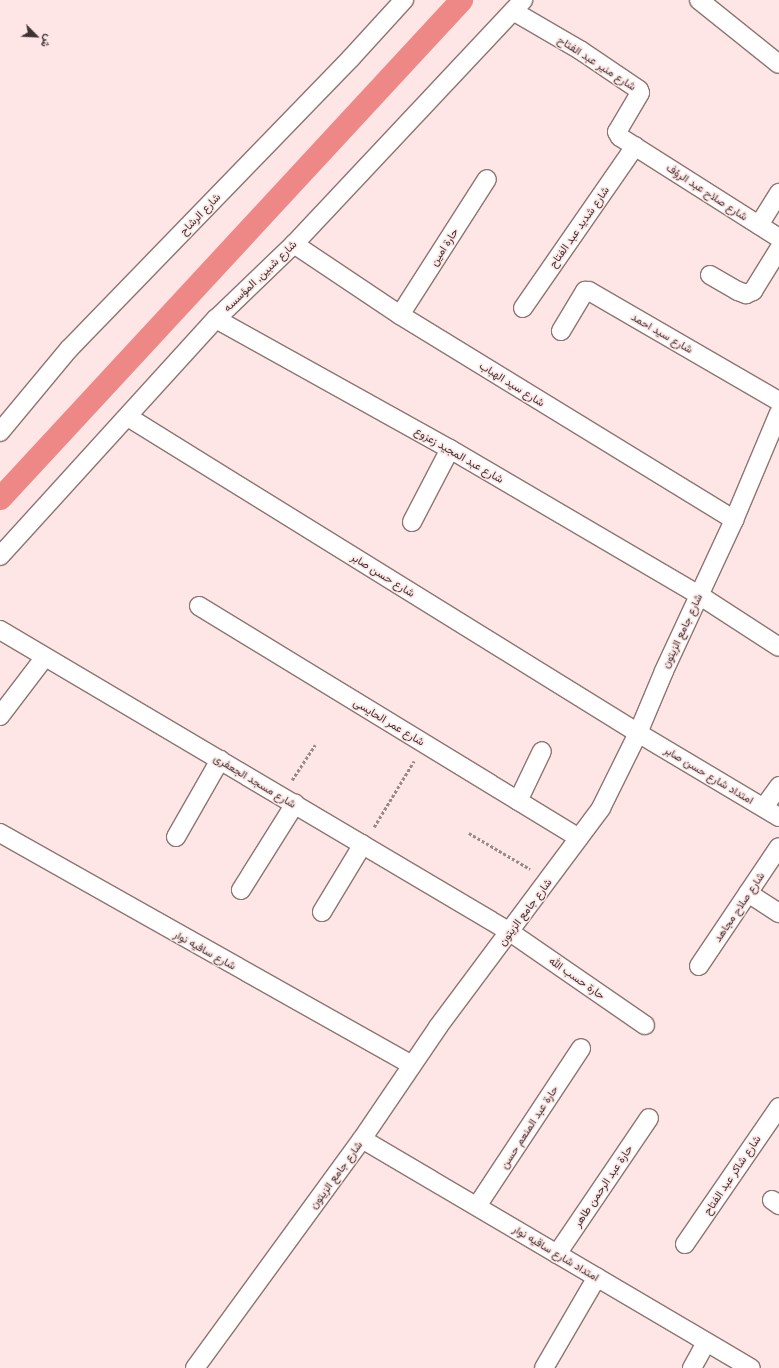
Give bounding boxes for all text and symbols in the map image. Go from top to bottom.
north arrow [16,16,56,56]
text: ش [39,32,55,49]
street label: شارع منير عبد الفتاح [555,33,639,93]
street label: شارع صلاح عبد الرؤف [664,161,750,223]
street label: شارع شديد عبد الفتاح [546,184,612,270]
street label: شارع الرشاح [177,190,223,238]
street label: حارة امين [427,226,461,268]
street label: شارع شبين, المؤسسه [221,238,299,314]
street label: شارع سيد احمد [629,310,695,356]
street label: شارع سيد الهباب [477,359,547,409]
street label: شارع عبد المجيد زعزوع [412,424,506,486]
street label: شارع حسن صابر [349,550,417,600]
street label: شارع جامع الزيتون [659,592,705,670]
street label: شارع عمر الحايسى [351,696,427,748]
street label: امتداد شارع حسن صابر [662,743,756,807]
street label: شارع مسجد الجعفرى [211,751,299,811]
street label: شارع صلاح مجاهد [711,870,767,944]
street label: شارع جامع الزيتون [495,876,555,948]
street label: شارع سافيه نوار [172,928,238,972]
street label: حارة حسب الله [547,954,607,1002]
street label: حارة عبد المنعم حسن [497,1083,561,1171]
street label: شارع شاكر عبد الفتاح [701,1133,763,1217]
street label: شارع جامع الزيتون [307,1139,365,1211]
street label: حارة عبد الرحمن طاهر [571,1143,635,1229]
street label: امتداد شارع ساقيه نوار [511,1222,601,1284]

